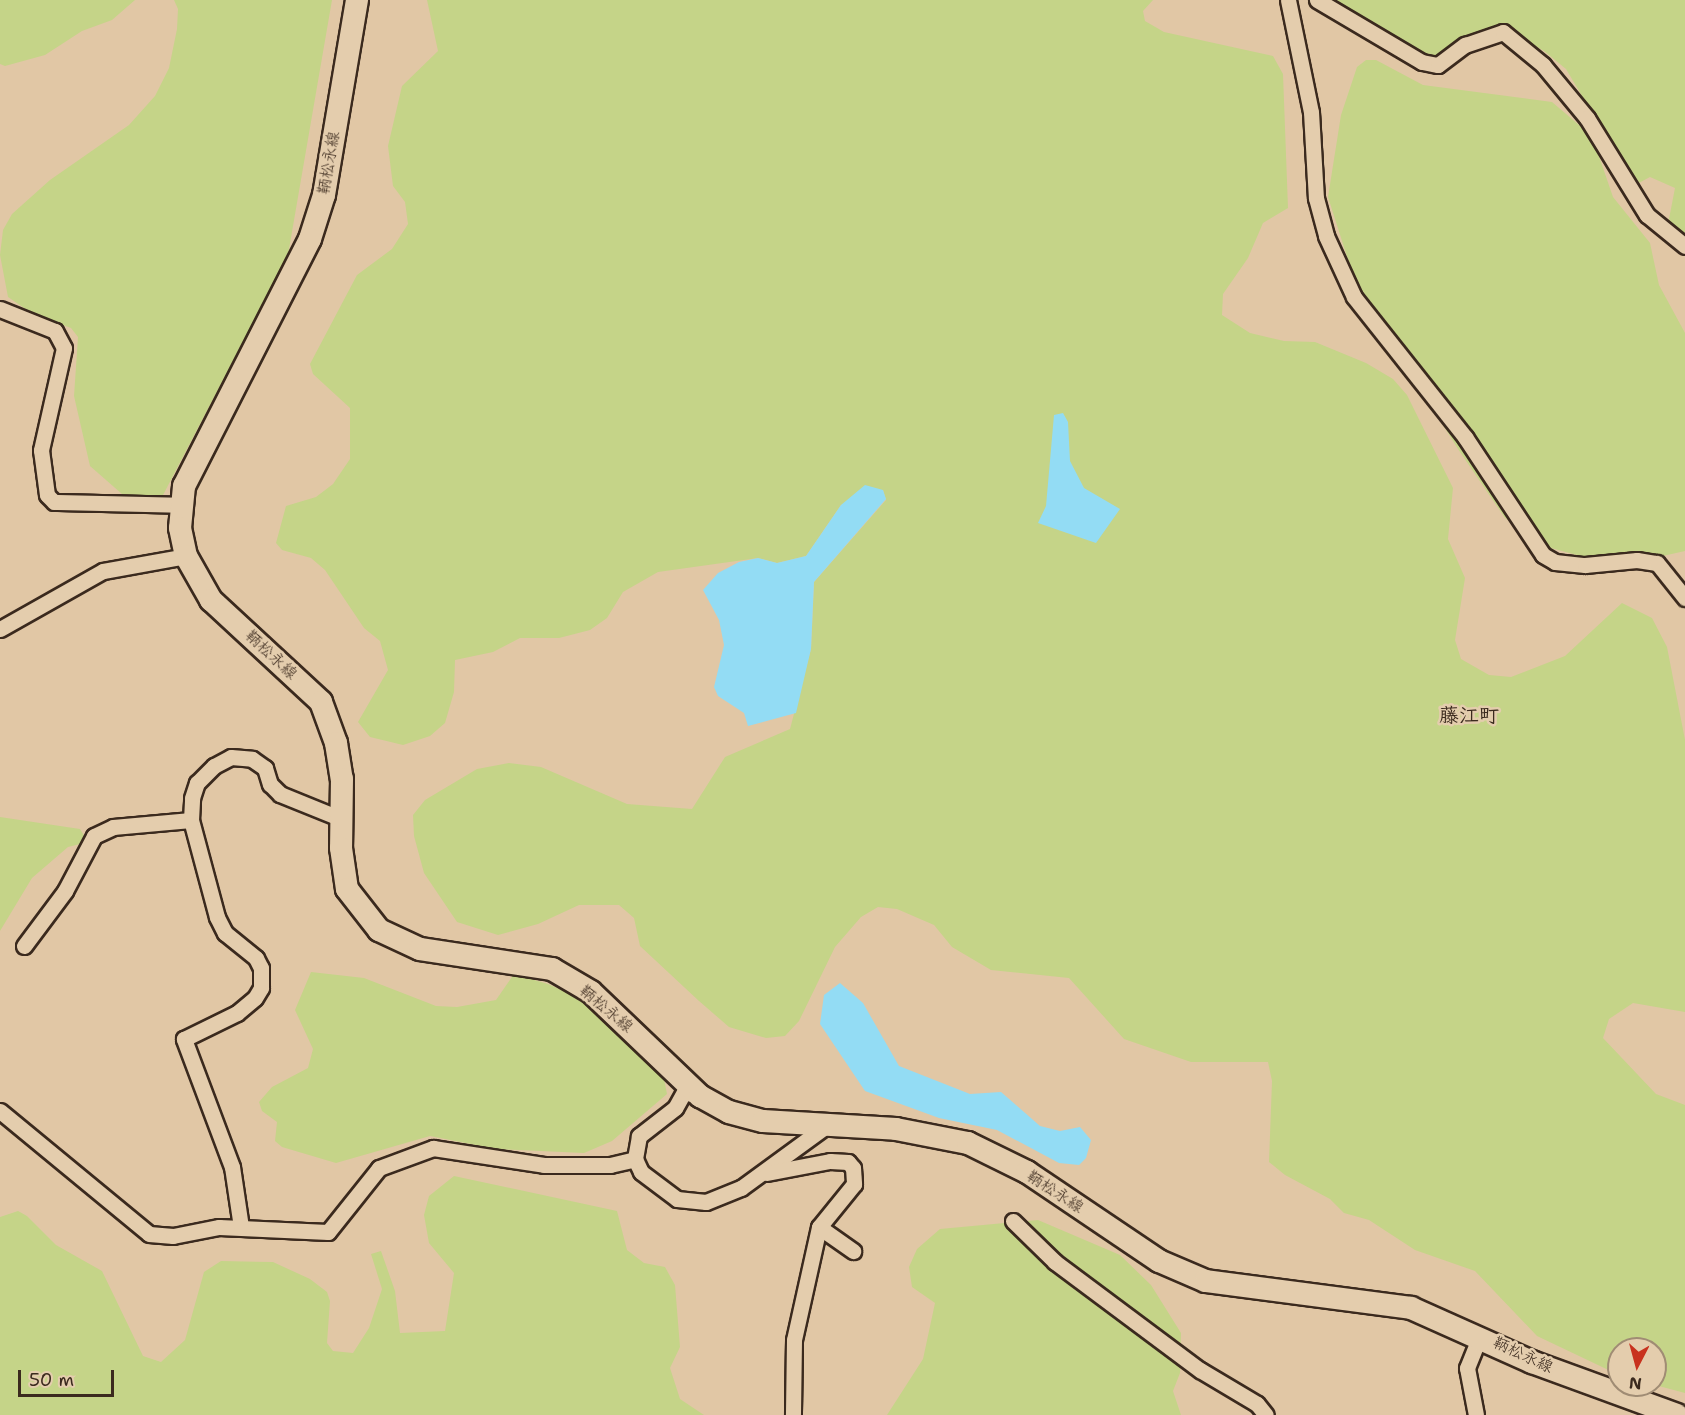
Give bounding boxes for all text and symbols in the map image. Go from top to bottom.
street label: 鞆松永線 [314,130,344,196]
street label: 鞆松永線 [241,626,301,684]
district label: 藤江町 [1439,703,1499,727]
street label: 鞆松永線 [575,981,637,1037]
street label: 鞆松永線 [1023,1167,1087,1217]
street label: 鞆松永線 [1490,1333,1556,1377]
north arrow [1607,1337,1667,1397]
scale bar [21,1358,117,1396]
text: 50 m [29,1368,74,1392]
text: N [1628,1372,1643,1395]

